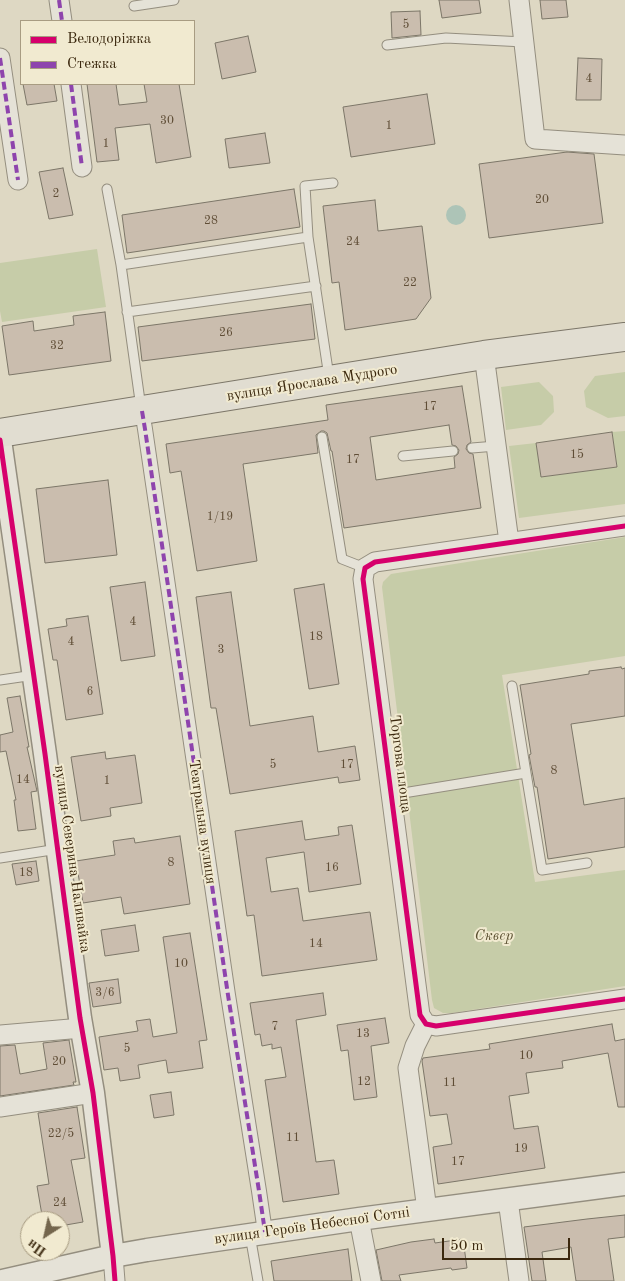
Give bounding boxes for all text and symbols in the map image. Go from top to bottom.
house number: 5 [403,18,409,32]
legend [20,20,195,85]
text: Велодоріжка [67,32,151,47]
text: Стежка [67,57,117,72]
house number: 4 [586,72,592,86]
house number: 30 [160,114,174,128]
house number: 1 [386,119,392,133]
house number: 1 [103,137,109,151]
house number: 2 [53,187,59,201]
house number: 20 [535,193,549,207]
house number: 28 [204,214,218,228]
house number: 24 [346,235,360,249]
house number: 22 [403,276,417,290]
house number: 26 [219,326,233,340]
house number: 32 [50,339,64,353]
street label: вулиця Ярослава Мудрого [225,361,399,405]
house number: 17 [423,400,437,414]
house number: 15 [570,448,584,462]
house number: 17 [346,453,360,467]
house number: 1/19 [207,510,233,524]
house number: 4 [130,615,136,629]
house number: 18 [309,630,323,644]
house number: 4 [68,635,74,649]
house number: 3 [218,643,224,657]
house number: 6 [87,685,93,699]
street label: Торгова площа [385,714,415,814]
street label: Театральна вулиця [184,758,220,886]
house number: 5 [270,758,276,772]
house number: 17 [340,758,354,772]
street label: вулиця Северина Наливайка [50,764,94,954]
house number: 8 [551,764,557,778]
house number: 14 [16,773,30,787]
house number: 1 [104,774,110,788]
house number: 8 [168,856,174,870]
house number: 16 [325,861,339,875]
house number: 18 [19,866,33,880]
park label: Сквер [475,927,513,945]
house number: 14 [309,937,323,951]
house number: 10 [174,957,188,971]
house number: 3/6 [95,986,115,1000]
house number: 7 [272,1020,278,1034]
house number: 13 [356,1027,370,1041]
house number: 5 [124,1042,130,1056]
house number: 10 [519,1049,533,1063]
house number: 20 [52,1055,66,1069]
house number: 12 [357,1075,371,1089]
house number: 11 [443,1076,457,1090]
house number: 22/5 [48,1127,74,1141]
house number: 11 [286,1131,300,1145]
house number: 19 [514,1142,528,1156]
house number: 17 [451,1155,465,1169]
house number: 24 [53,1196,67,1210]
street label: вулиця Героїв Небесної Сотні [213,1203,411,1249]
north arrow [20,1211,70,1261]
scale bar [445,1228,572,1260]
text: Пн [25,1236,49,1259]
text: 50 m [450,1239,484,1254]

